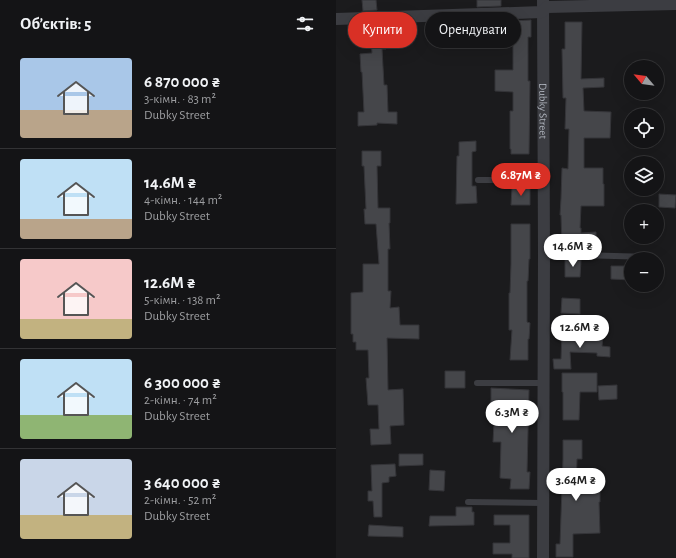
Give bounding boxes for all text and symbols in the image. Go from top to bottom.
chip: Купити [348,12,417,48]
chip: Орендувати [425,12,521,48]
icon: filters [294,13,316,35]
text: Об’єктів: 5 [20,15,91,32]
north arrow [624,60,664,100]
map controls [624,60,664,292]
text: 6 870 000 ₴ [144,73,221,90]
icon: home [52,74,100,122]
street label: Dubky Street [537,83,549,139]
text: 3-кімн. · 83 m² [144,93,216,106]
button: locate [624,108,664,148]
text: Dubky Street [144,109,210,122]
button: layers [624,156,664,196]
pin: 6.87M ₴ [484,163,558,197]
text: 6.87M ₴ [500,169,542,182]
text: 14.6M ₴ [144,174,197,191]
icon: home [52,175,100,223]
text: 4-кімн. · 144 m² [144,194,222,207]
button: + [624,204,664,244]
text: Dubky Street [144,210,210,223]
pin: 14.6M ₴ [536,234,610,268]
text: 14.6M ₴ [553,240,593,253]
button: − [624,252,664,292]
text: 12.6M ₴ [144,274,196,291]
icon: home [52,275,100,323]
text: 5-кімн. · 138 m² [144,294,221,307]
text: Dubky Street [144,310,210,323]
pin: 12.6M ₴ [543,315,617,349]
text: 12.6M ₴ [560,321,600,334]
text: 6 300 000 ₴ [144,374,221,391]
icon: home [52,375,100,423]
text: 2-кімн. · 74 m² [144,394,217,407]
pin: 6.3M ₴ [479,400,545,434]
text: 6.3M ₴ [495,406,529,419]
text: Dubky Street [144,410,210,423]
pin: 3.64M ₴ [539,468,613,502]
text: 3 640 000 ₴ [144,474,221,491]
text: 3.64M ₴ [555,474,597,487]
icon: home [52,475,100,523]
text: 2-кімн. · 52 m² [144,494,216,507]
text: Dubky Street [144,510,210,523]

